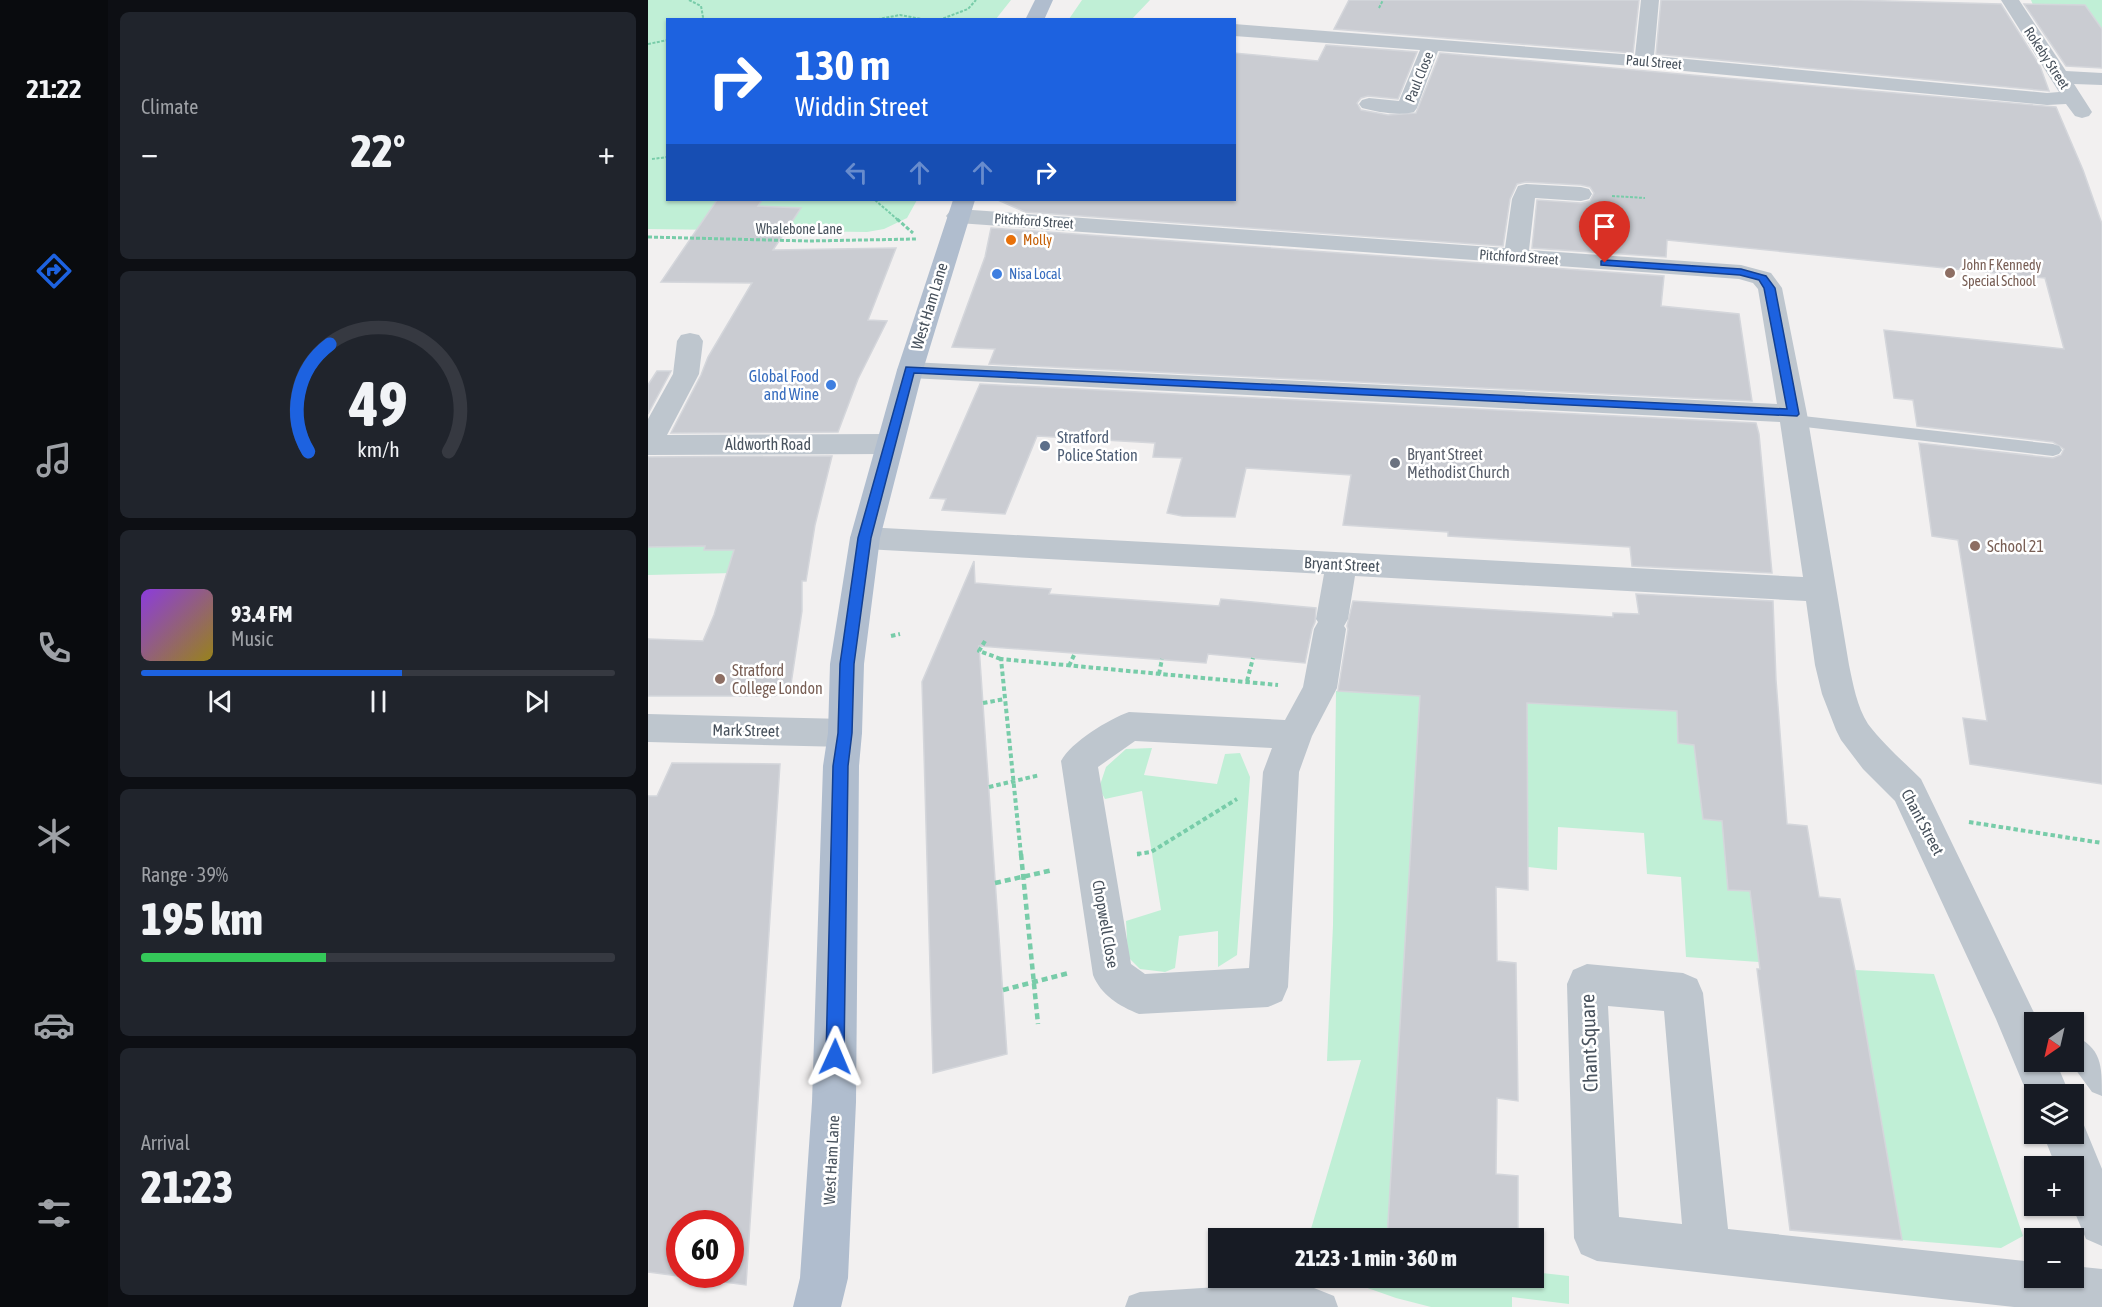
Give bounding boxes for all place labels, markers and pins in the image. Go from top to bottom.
pin [1579,201,1630,263]
place label: Molly [1023,232,1052,248]
marker: Molly [1004,233,1018,247]
place label: John F Kennedy Special School [1962,257,2042,289]
place label: Nisa Local [1009,266,1062,282]
marker: John F Kennedy Special School [1943,266,1957,280]
marker: Nisa Local [990,267,1004,281]
place label: Global Food and Wine [749,367,819,403]
marker: Global Food and Wine [824,378,838,392]
place label: Stratford Police Station [1057,428,1138,464]
marker: Stratford Police Station [1038,439,1052,453]
place label: Bryant Street Methodist Church [1407,445,1510,481]
marker: Bryant Street Methodist Church [1388,456,1402,470]
place label: School 21 [1987,537,2044,555]
marker: School 21 [1968,539,1982,553]
place label: Stratford College London [732,661,823,698]
marker: Stratford College London [713,672,727,686]

